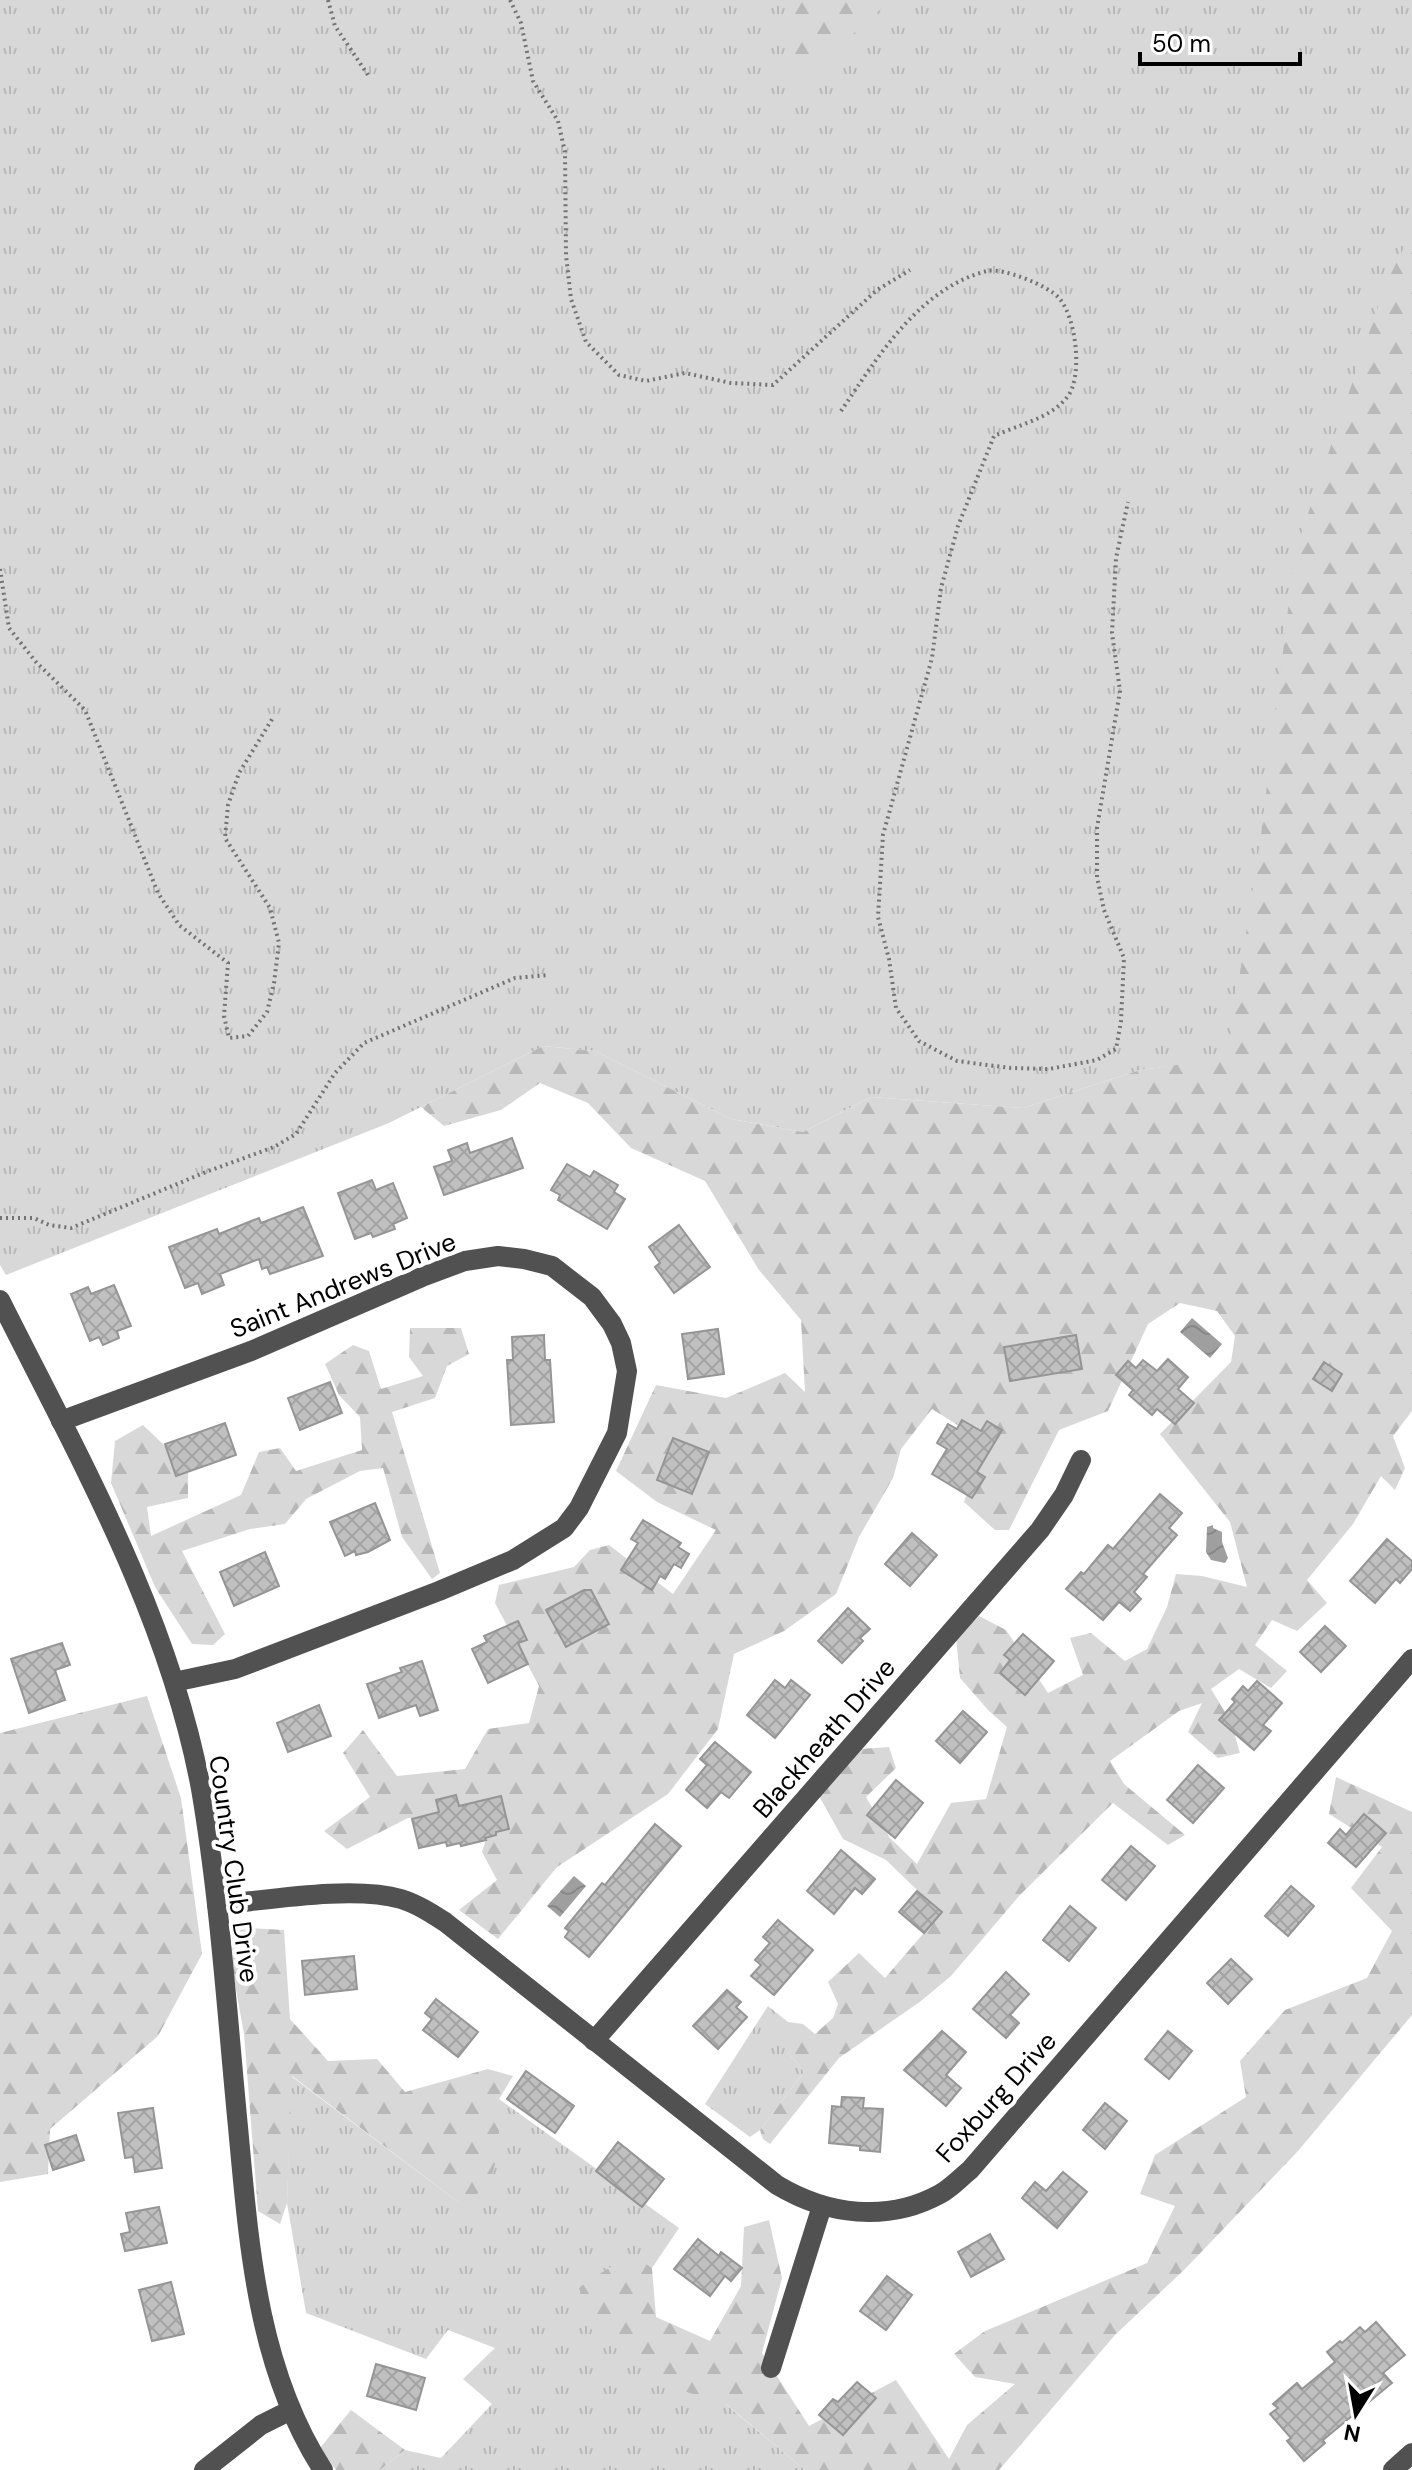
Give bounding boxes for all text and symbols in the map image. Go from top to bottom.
scale bar [1140,16,1300,66]
text: 50 m [1152,28,1211,59]
street label: Saint Andrews Drive [225,1224,461,1346]
street label: Blackheath Drive [745,1651,903,1825]
street label: Country Club Drive [201,1753,267,1985]
street label: Foxburg Drive [928,2024,1064,2170]
north arrow [1316,2374,1396,2454]
text: N [1342,2417,1363,2449]

